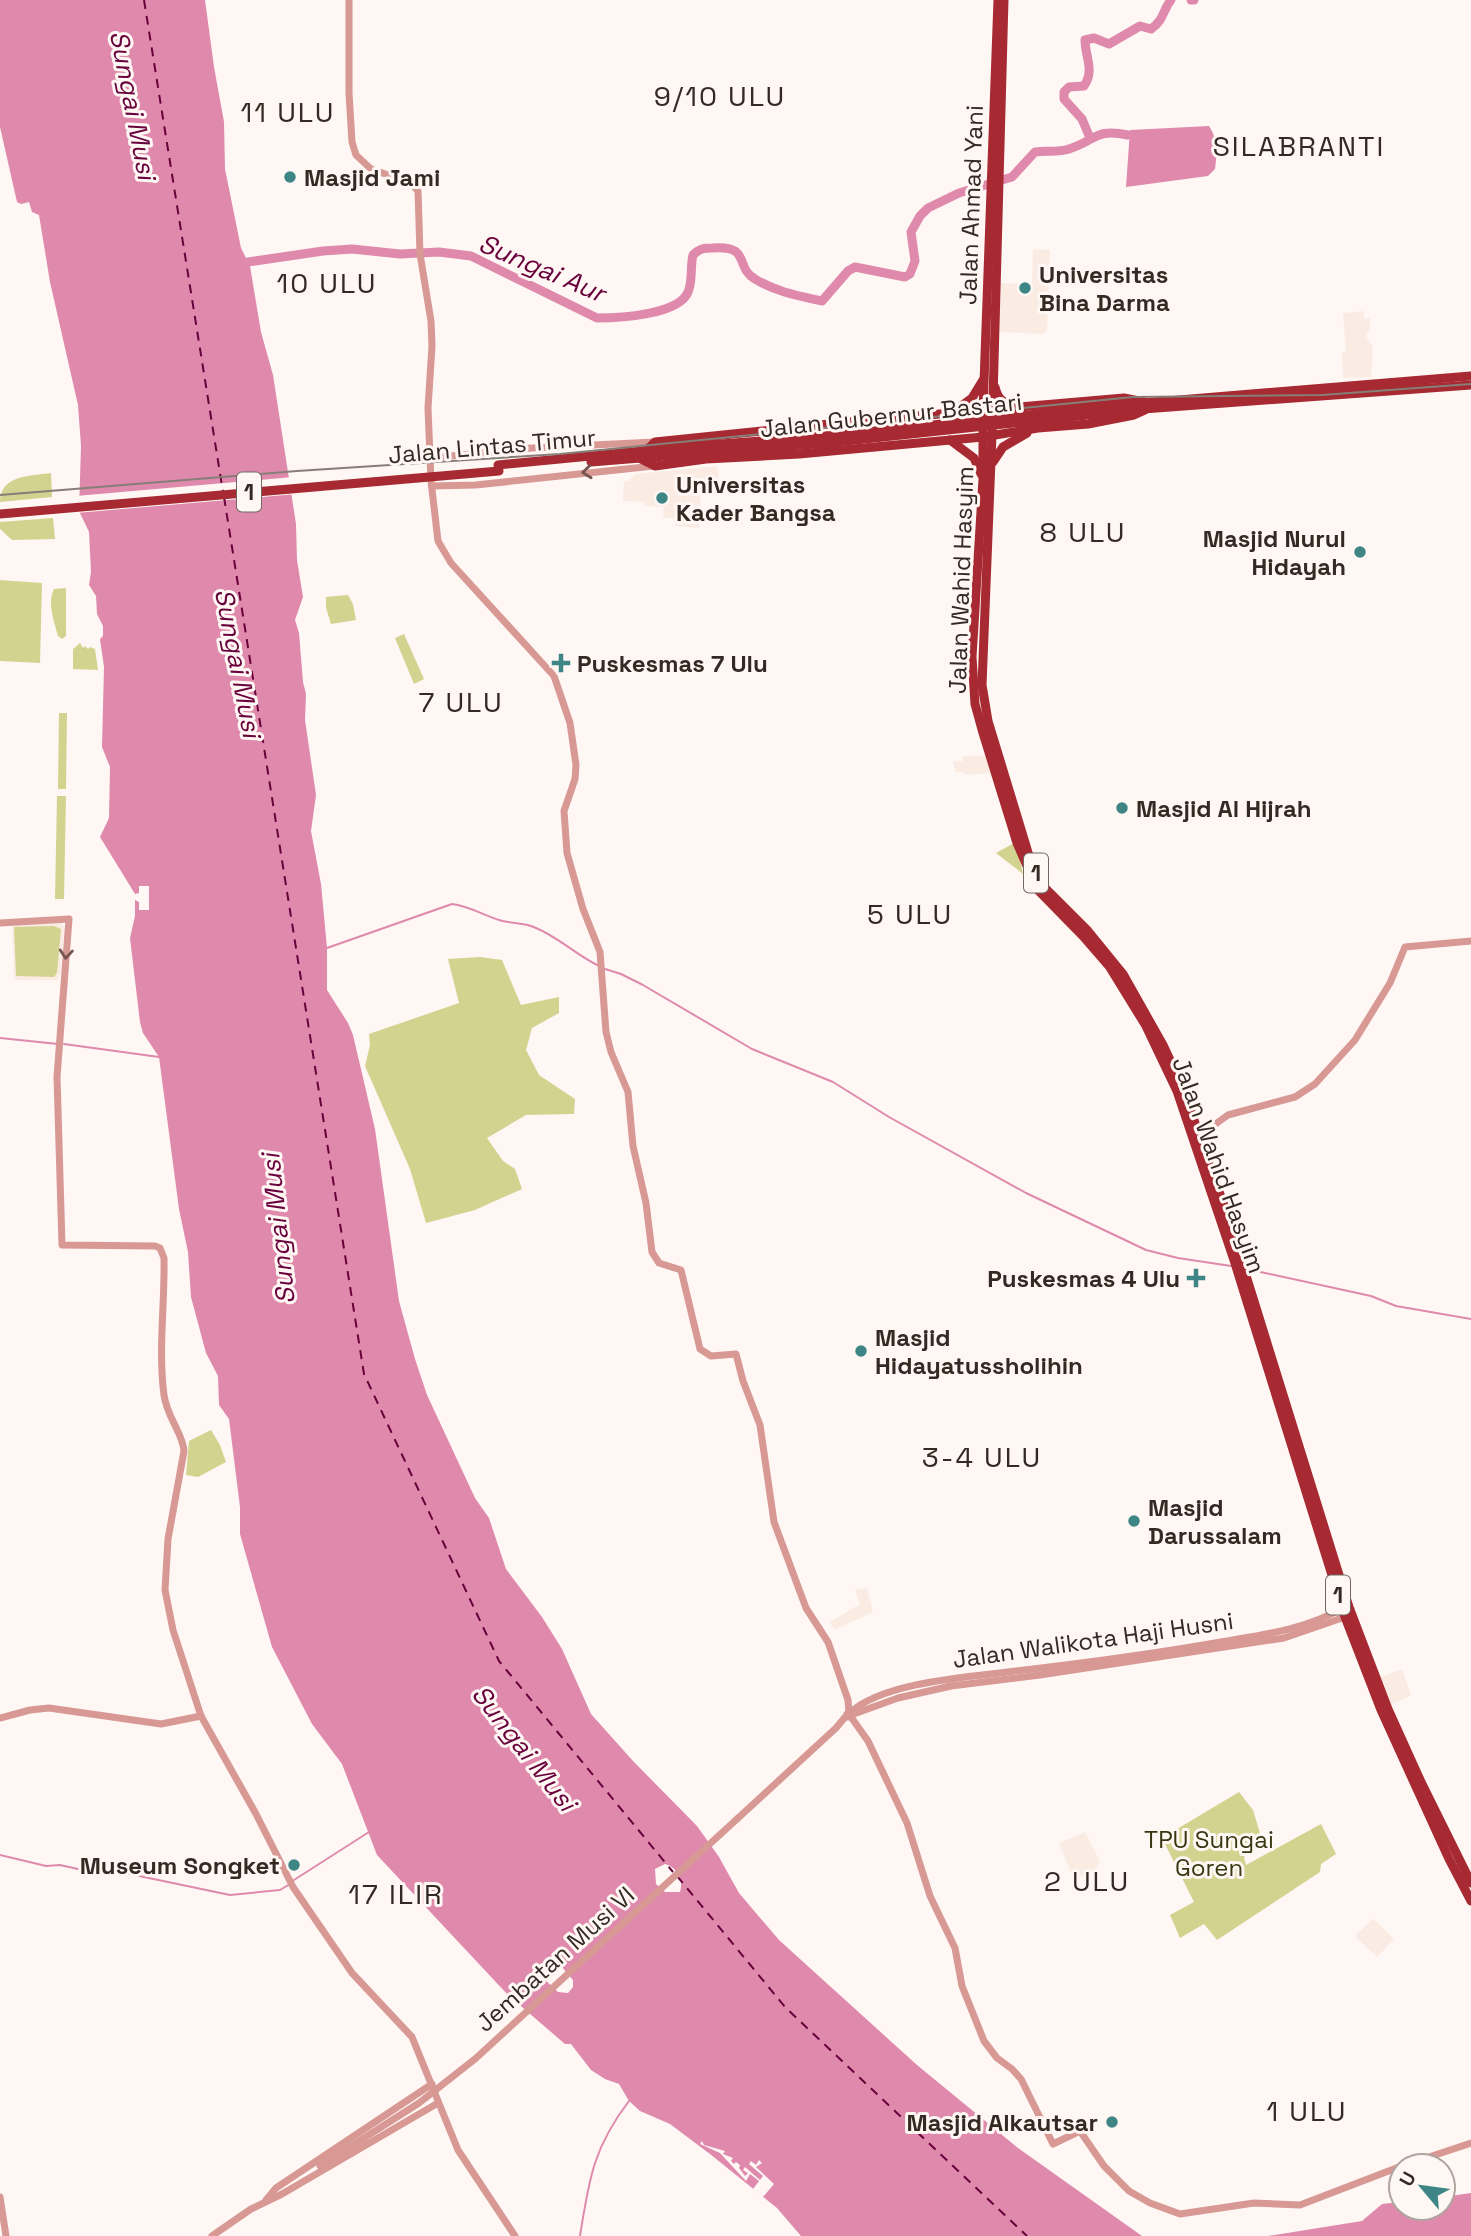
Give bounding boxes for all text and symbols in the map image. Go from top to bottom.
water label: Sungai Musi [102,28,165,185]
district label: 9/10 ULU [654,78,786,114]
district label: 11 ULU [241,94,335,130]
street label: Jalan Ahmad Yani [952,105,990,305]
district label: SILABRANTI [1213,128,1385,164]
place label: Masjid Jami [304,162,440,193]
marker: Masjid Jami [282,169,298,185]
water label: Sungai Aur [474,226,613,311]
place label: Universitas Bina Darma [1039,259,1170,318]
district label: 10 ULU [276,265,378,301]
marker: Universitas Bina Darma [1017,280,1033,296]
street label: Jalan Gubernur Bastari [758,386,1024,444]
street label: Jalan Lintas Timur [387,421,597,471]
one-way arrow [581,464,592,479]
street label: Jalan Wahid Hasyim [942,466,980,694]
place label: Universitas Kader Bangsa [676,469,836,528]
road number: 1 [237,472,261,512]
marker: Universitas Kader Bangsa [654,490,670,506]
district label: 8 ULU [1040,514,1126,550]
place label: Masjid Nurul Hidayah [1203,523,1346,582]
marker: Masjid Nurul Hidayah [1352,544,1368,560]
water label: Sungai Musi [207,586,270,743]
place label: Puskesmas 7 Ulu [577,648,768,679]
marker: Puskesmas 7 Ulu [551,653,571,673]
district label: 7 ULU [418,684,504,720]
place label: Masjid Al Hijrah [1136,793,1312,824]
marker: Masjid Al Hijrah [1114,800,1130,816]
road number: 1 [1024,853,1048,892]
district label: 5 ULU [867,896,953,932]
one-way arrow [59,948,74,959]
street label: Jalan Wahid Hasyim [1165,1053,1273,1277]
water label: Sungai Musi [253,1150,303,1306]
place label: Puskesmas 4 Ulu [987,1263,1180,1294]
marker: Puskesmas 4 Ulu [1186,1268,1206,1288]
place label: Masjid Hidayatussholihin [875,1322,1083,1381]
marker: Masjid Hidayatussholihin [853,1343,869,1359]
district label: 3-4 ULU [922,1439,1042,1475]
place label: Masjid Darussalam [1148,1492,1282,1551]
marker: Masjid Darussalam [1126,1513,1142,1529]
road number: 1 [1326,1576,1350,1614]
street label: Jalan Walikota Haji Husni [951,1605,1235,1675]
water label: Sungai Musi [464,1678,585,1820]
park label: TPU Sungai Goren [1144,1824,1274,1883]
place label: Museum Songket [80,1850,280,1881]
marker: Museum Songket [286,1857,302,1873]
district label: 2 ULU [1044,1863,1130,1899]
district label: 17 ILIR [348,1876,444,1912]
street label: Jembatan Musi VI [469,1880,641,2038]
district label: 1 ULU [1266,2093,1348,2129]
place label: Masjid Alkautsar [907,2107,1098,2138]
marker: Masjid Alkautsar [1104,2114,1120,2130]
north arrow [1387,2152,1457,2222]
text: U [1394,2167,1422,2191]

